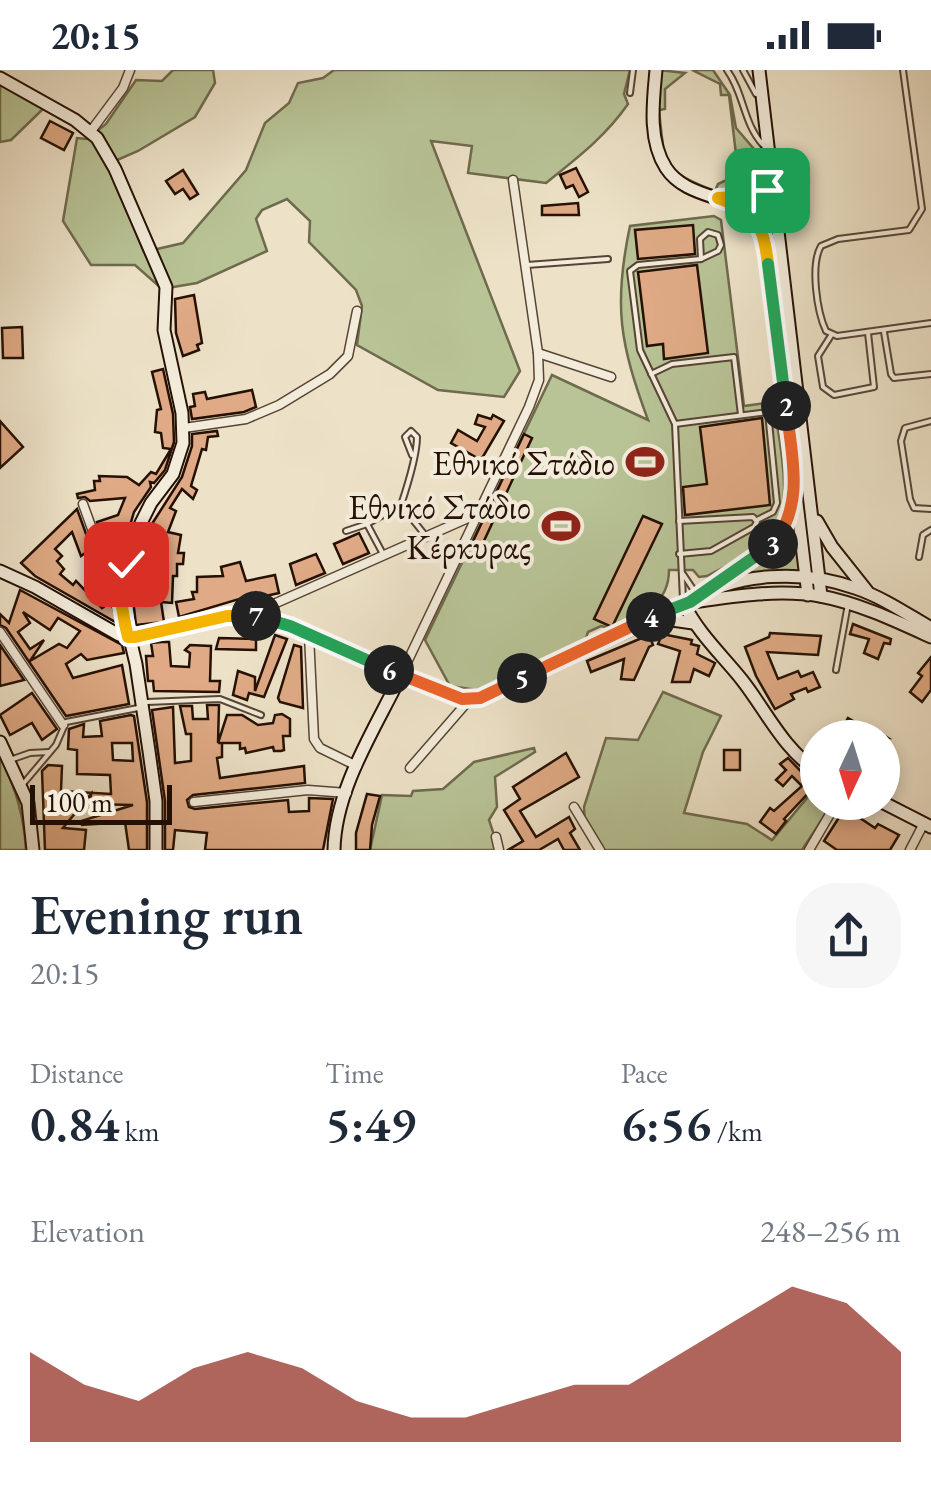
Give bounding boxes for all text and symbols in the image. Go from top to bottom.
text: 20:15 [50,11,141,60]
pin [725,148,810,233]
icon: arrive [740,163,795,218]
pin: 2 [761,381,811,431]
text: 2 [779,388,793,424]
place label: Εθνικό Στάδιο [432,440,615,485]
sports icon: Εθνικό Στάδιο [624,441,666,483]
place label: Εθνικό Στάδιο Κέρκυρας [348,484,531,569]
sports icon: Εθνικό Στάδιο Κέρκυρας [540,505,582,547]
pin: 3 [748,519,798,569]
pin [84,522,169,607]
text: 3 [766,526,780,562]
icon: check [99,537,154,592]
pin: 7 [231,591,281,641]
pin: 4 [626,592,676,642]
text: 7 [249,598,263,634]
text: 4 [644,599,658,635]
pin: 6 [364,645,414,695]
text: 6 [382,652,396,688]
pin: 5 [497,653,547,703]
text: 5 [515,660,529,696]
north arrow [800,720,900,820]
map controls [800,720,900,820]
scale bar [30,780,172,824]
text: 100 m [45,784,113,820]
text: Evening run [30,879,303,950]
button: share [796,883,901,988]
text: 20:15 [30,952,99,994]
text: Distance [30,1055,124,1091]
text: Time [325,1055,384,1091]
text: Pace [621,1055,668,1091]
text: 0.84 [30,1091,119,1156]
text: 5:49 [325,1091,416,1156]
text: 6:56 [621,1091,711,1156]
text: km [119,1113,160,1149]
text: /km [711,1113,763,1149]
text: Elevation [30,1210,145,1252]
text: 248–256 m [760,1210,901,1252]

